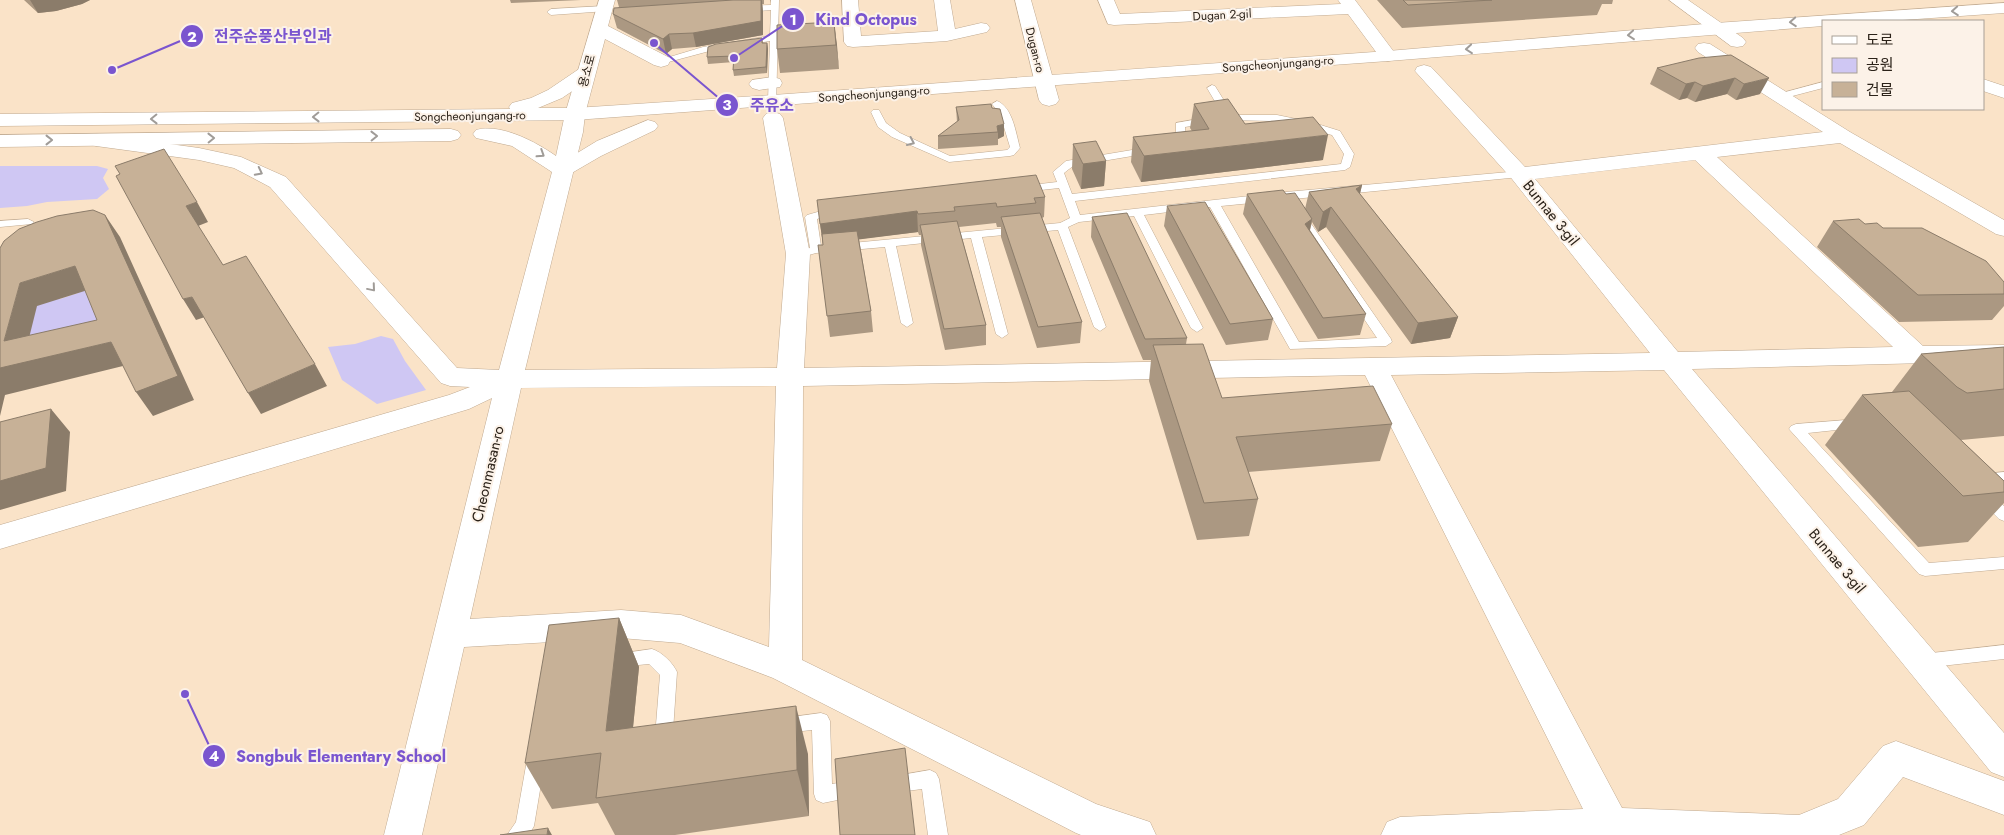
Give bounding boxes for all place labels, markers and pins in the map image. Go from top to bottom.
callout: Kind Octopus [780,4,927,35]
callout: 전주순풍산부인과 [179,21,342,52]
callout: 주유소 [715,90,804,121]
callout: Songbuk Elementary School [201,741,456,772]

